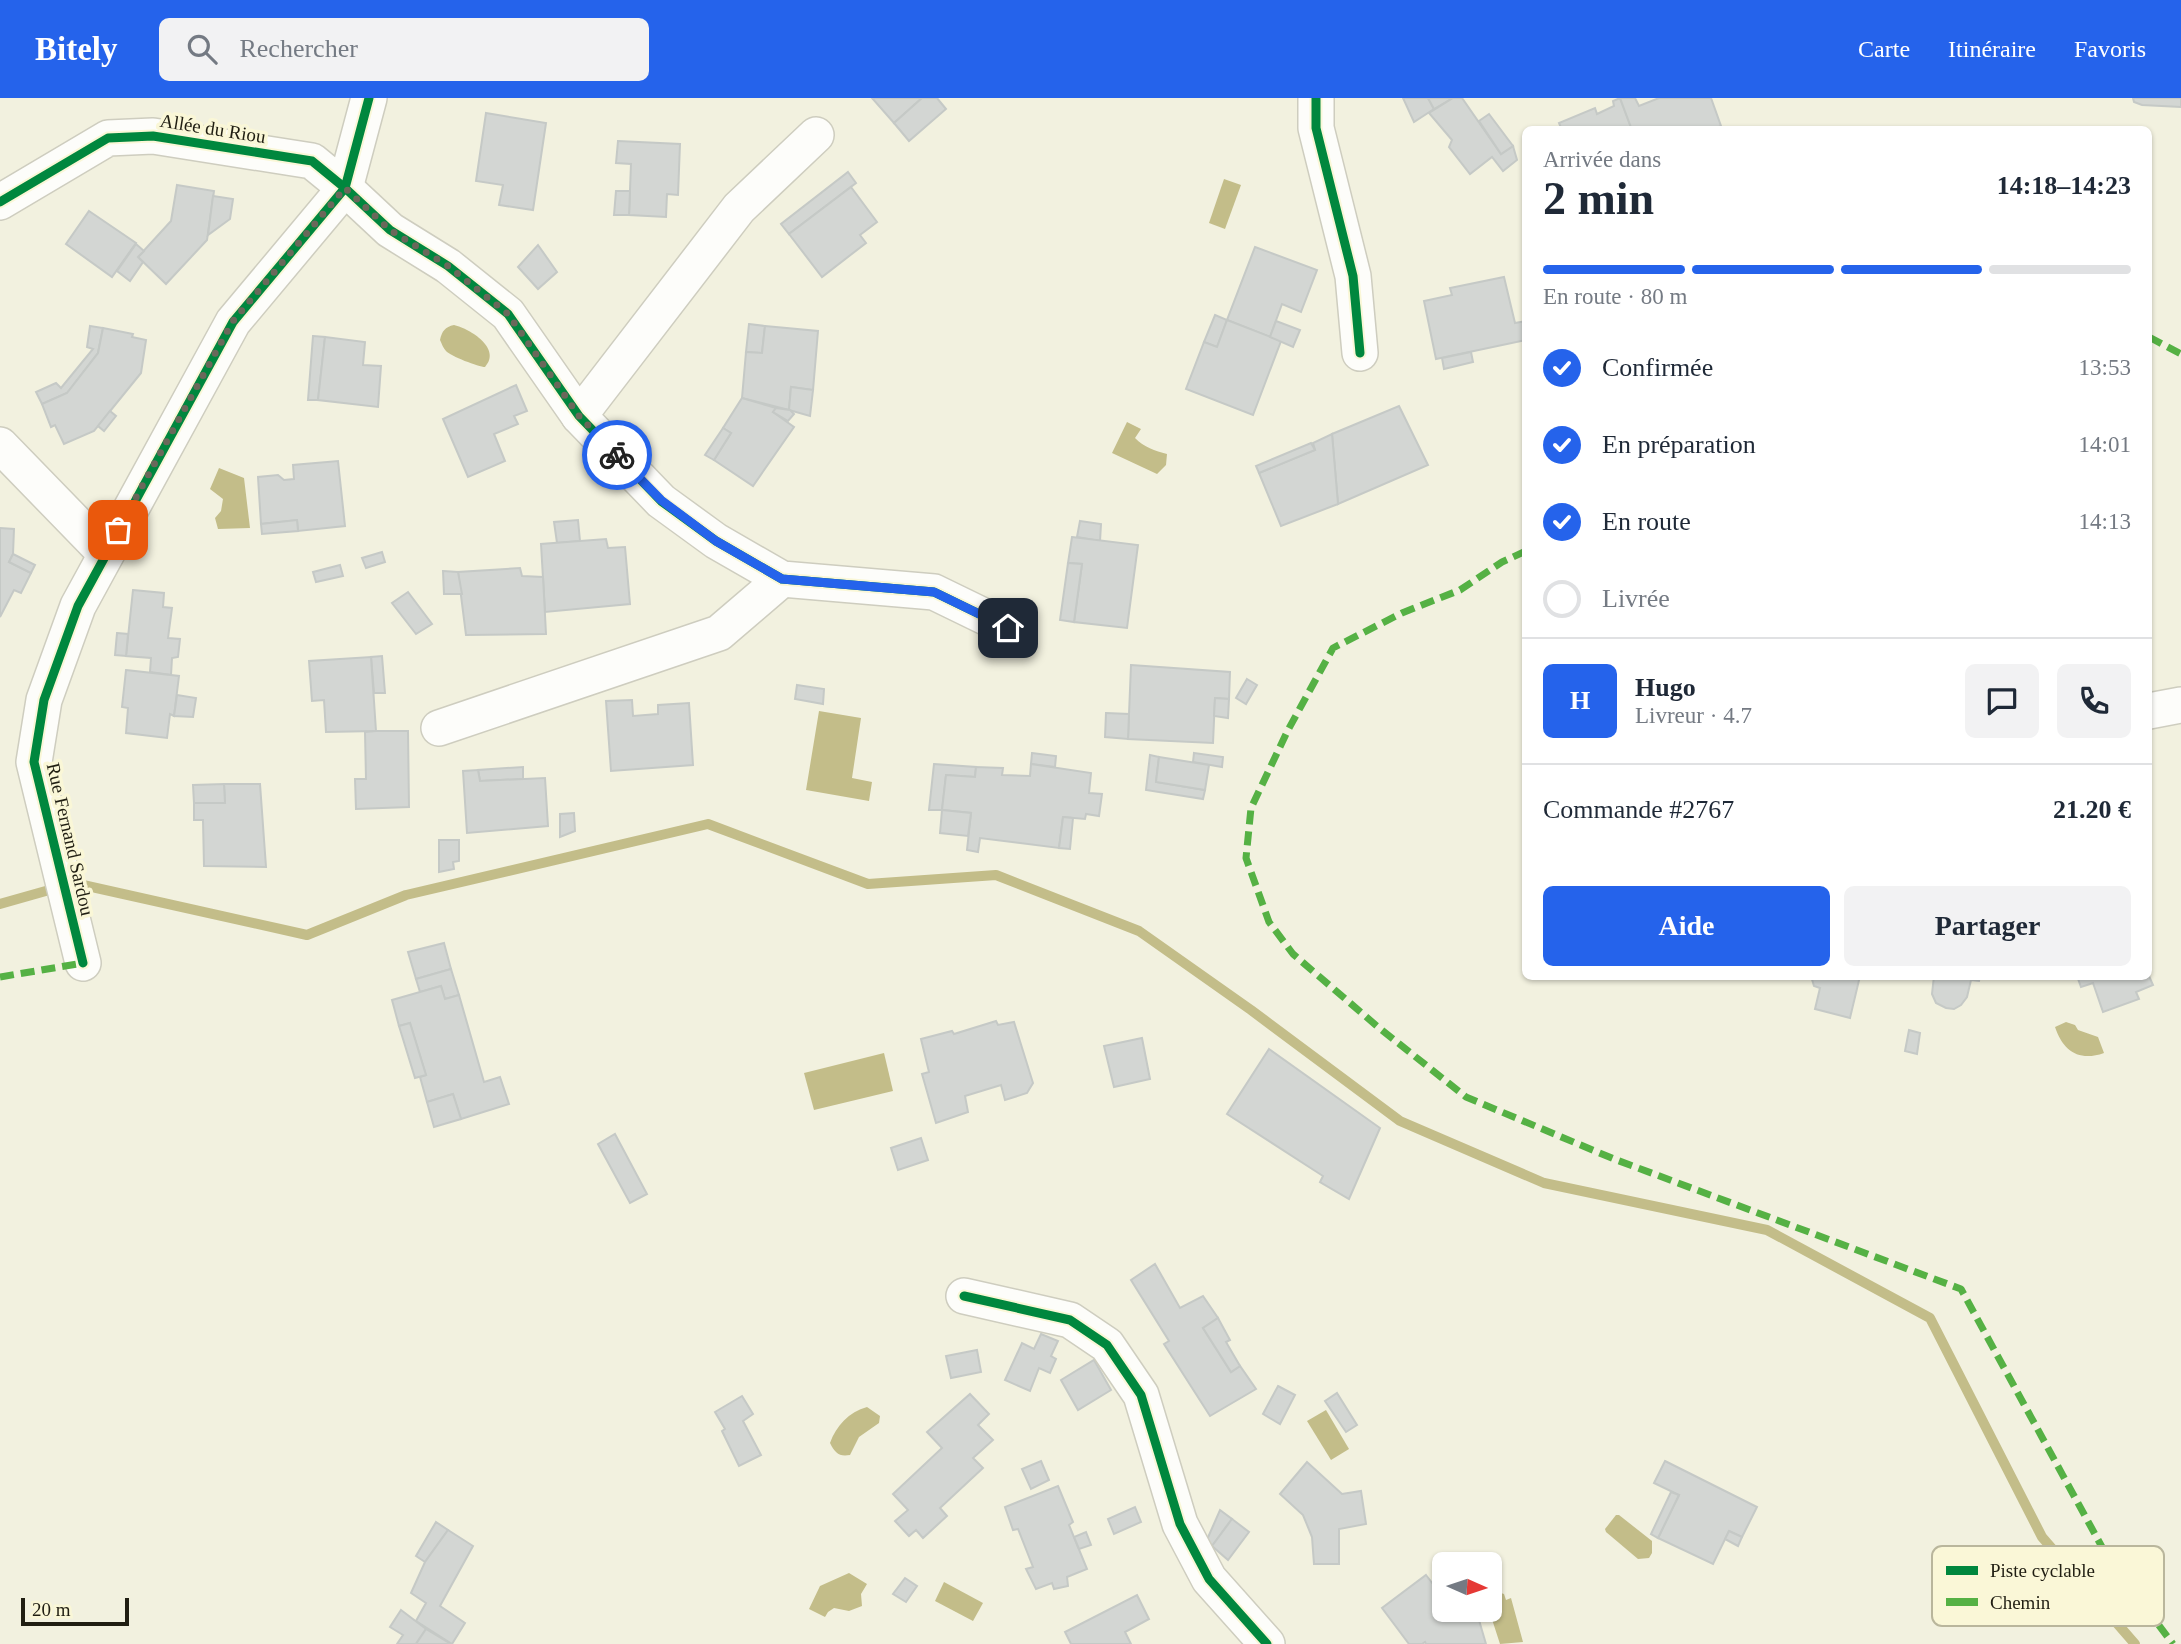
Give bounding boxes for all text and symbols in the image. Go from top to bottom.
search box [159,18,649,81]
icon: search [183,30,221,68]
text: Bitely [35,31,117,67]
text: Rechercher [239,34,358,63]
text: Carte [1858,36,1910,62]
text: Itinéraire [1948,36,2036,62]
text: Favoris [2074,36,2146,62]
street label: Allée du Riou [159,110,268,147]
text: Arrivée dans [1543,147,1661,172]
text: 14:18–14:23 [1997,171,2131,200]
text: 2 min [1543,173,1654,224]
text: En route · 80 m [1543,284,1687,309]
icon: check [1543,349,1581,387]
text: Confirmée [1602,353,1713,382]
text: 13:53 [2079,355,2131,380]
courier [582,420,652,490]
icon: check [1543,426,1581,464]
text: En préparation [1602,430,1756,459]
text: 14:01 [2079,432,2131,457]
icon: bike [598,436,636,474]
pin [88,500,148,560]
icon: check [1543,503,1581,541]
text: En route [1602,507,1691,536]
text: 14:13 [2079,509,2131,534]
icon: bag [99,511,137,549]
text: Livrée [1602,584,1670,613]
pin [978,598,1038,658]
icon: home [989,609,1027,647]
button: chat [1965,664,2039,738]
button: phone [2057,664,2131,738]
text: Hugo [1635,673,1696,702]
text: H [1570,686,1590,715]
text: Livreur · 4.7 [1635,703,1752,728]
street label: Rue Fernand Sardou [43,761,98,918]
text: Commande #2767 [1543,795,1734,824]
text: 21.20 € [2053,795,2131,824]
button: Aide [1543,886,1830,966]
button: Partager [1844,886,2131,966]
legend [1932,1546,2164,1626]
north arrow [1432,1552,1502,1622]
map controls [1432,1552,1502,1622]
text: Piste cyclable [1990,1560,2095,1581]
text: Chemin [1990,1592,2051,1613]
scale bar [21,1595,130,1627]
text: 20 m [32,1599,71,1620]

